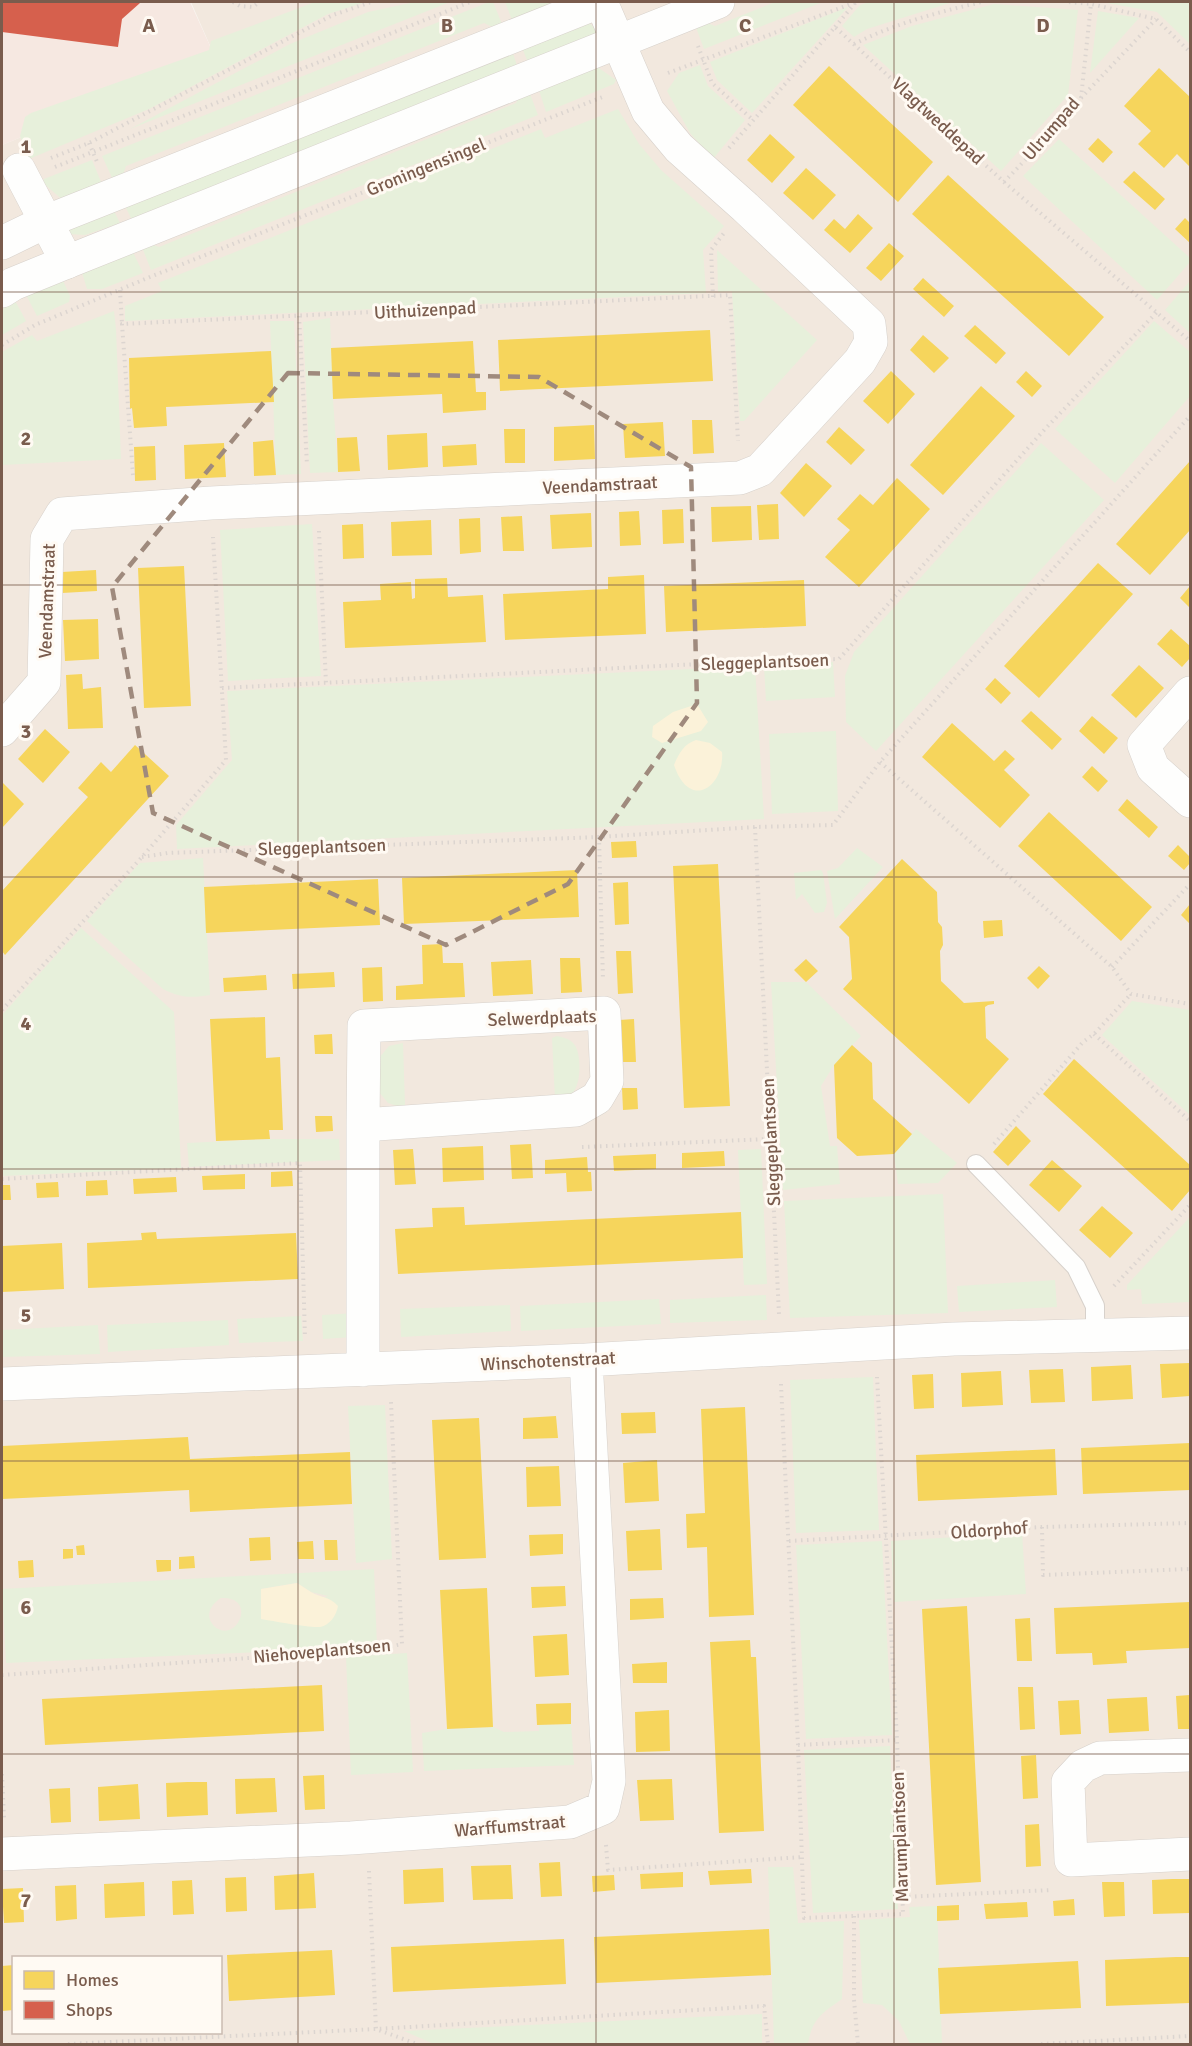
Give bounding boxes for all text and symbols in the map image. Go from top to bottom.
text: A [143,13,156,38]
text: B [441,13,453,38]
text: C [739,13,751,38]
text: D [1036,13,1050,38]
street label: Vlagtweddepad [887,72,989,170]
street label: Ulrumpad [1018,93,1084,165]
street label: Groningensingel [363,133,489,201]
text: 1 [21,134,32,159]
street label: Uithuizenpad [373,296,477,324]
text: 2 [21,426,31,451]
street label: Veendamstraat [542,471,658,499]
street label: Veendamstraat [34,543,60,659]
street label: Sleggeplantsoen [701,649,829,675]
text: 3 [21,719,31,744]
street label: Sleggeplantsoen [258,834,386,860]
street label: Selwerdplaats [487,1005,597,1031]
text: 4 [21,1011,32,1036]
street label: Sleggeplantsoen [757,1077,785,1207]
text: 5 [21,1303,31,1328]
street label: Winschotenstraat [480,1346,616,1376]
street label: Oldorphof [950,1516,1029,1544]
text: 6 [21,1595,32,1620]
street label: Niehoveplantsoen [252,1634,392,1668]
street label: Marumplantsoen [887,1771,913,1903]
street label: Warffumstraat [453,1810,567,1842]
text: 7 [21,1888,32,1913]
legend [12,1956,222,2034]
text: Homes [66,1969,119,1991]
text: Shops [66,1999,113,2021]

